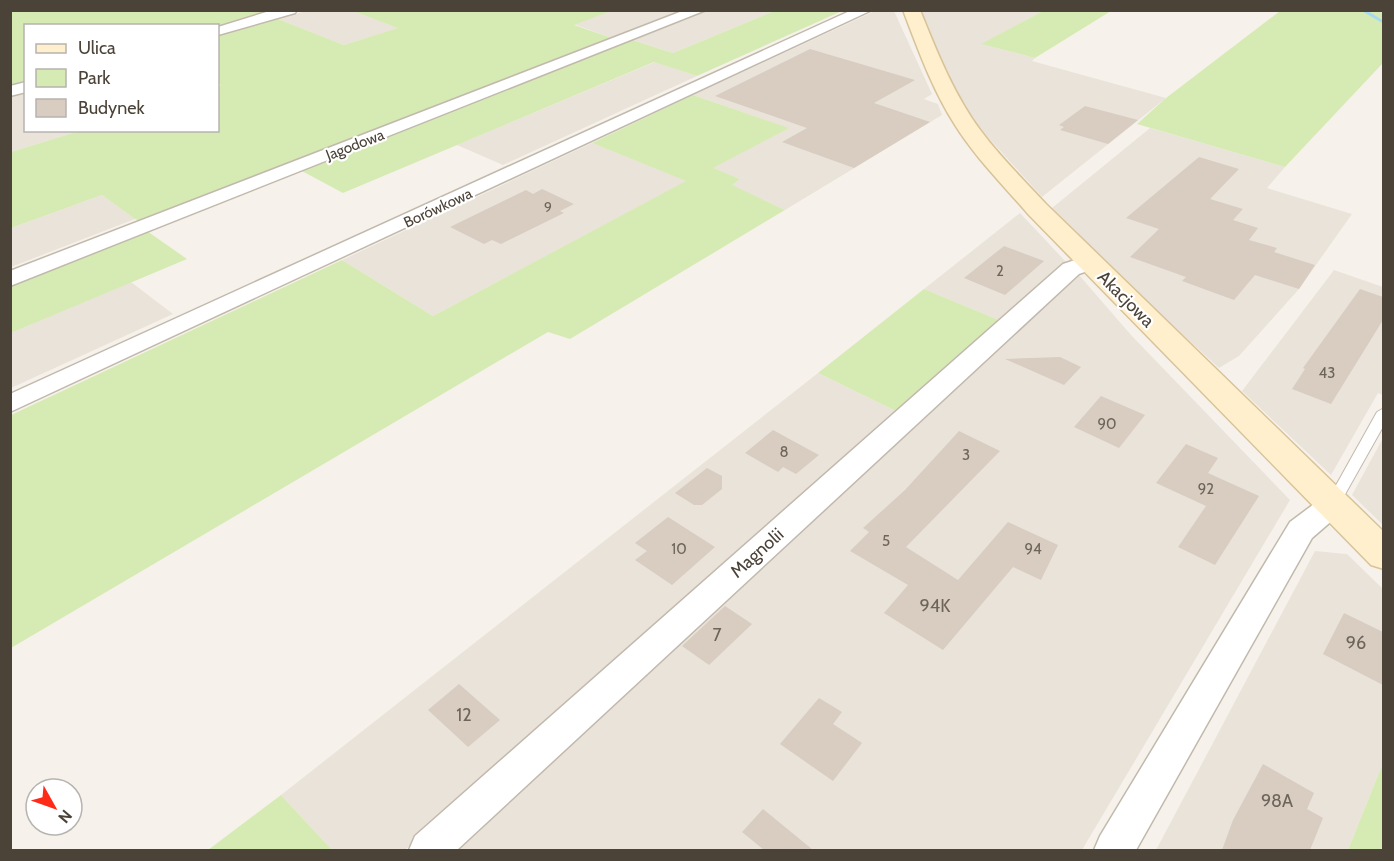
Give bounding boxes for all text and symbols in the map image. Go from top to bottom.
legend [24,24,219,132]
text: Ulica [78,37,116,59]
text: Park [78,67,111,89]
text: Budynek [78,97,145,119]
street label: Jagodowa [322,125,387,165]
street label: Borówkowa [401,184,476,232]
house number: 9 [544,198,552,216]
house number: 2 [996,262,1004,280]
street label: Akacjowa [1093,266,1159,332]
house number: 43 [1319,364,1335,382]
house number: 90 [1098,415,1117,433]
house number: 8 [779,443,789,461]
house number: 3 [962,446,970,464]
house number: 92 [1198,480,1214,498]
street label: Magnolii [726,523,788,583]
house number: 5 [882,532,890,550]
house number: 10 [671,540,687,558]
house number: 94 [1024,540,1042,558]
house number: 94K [920,595,951,617]
house number: 7 [712,624,722,646]
house number: 96 [1346,632,1366,654]
house number: 12 [456,704,472,726]
north arrow [24,777,84,837]
house number: 98A [1261,790,1293,812]
text: N [54,806,76,827]

